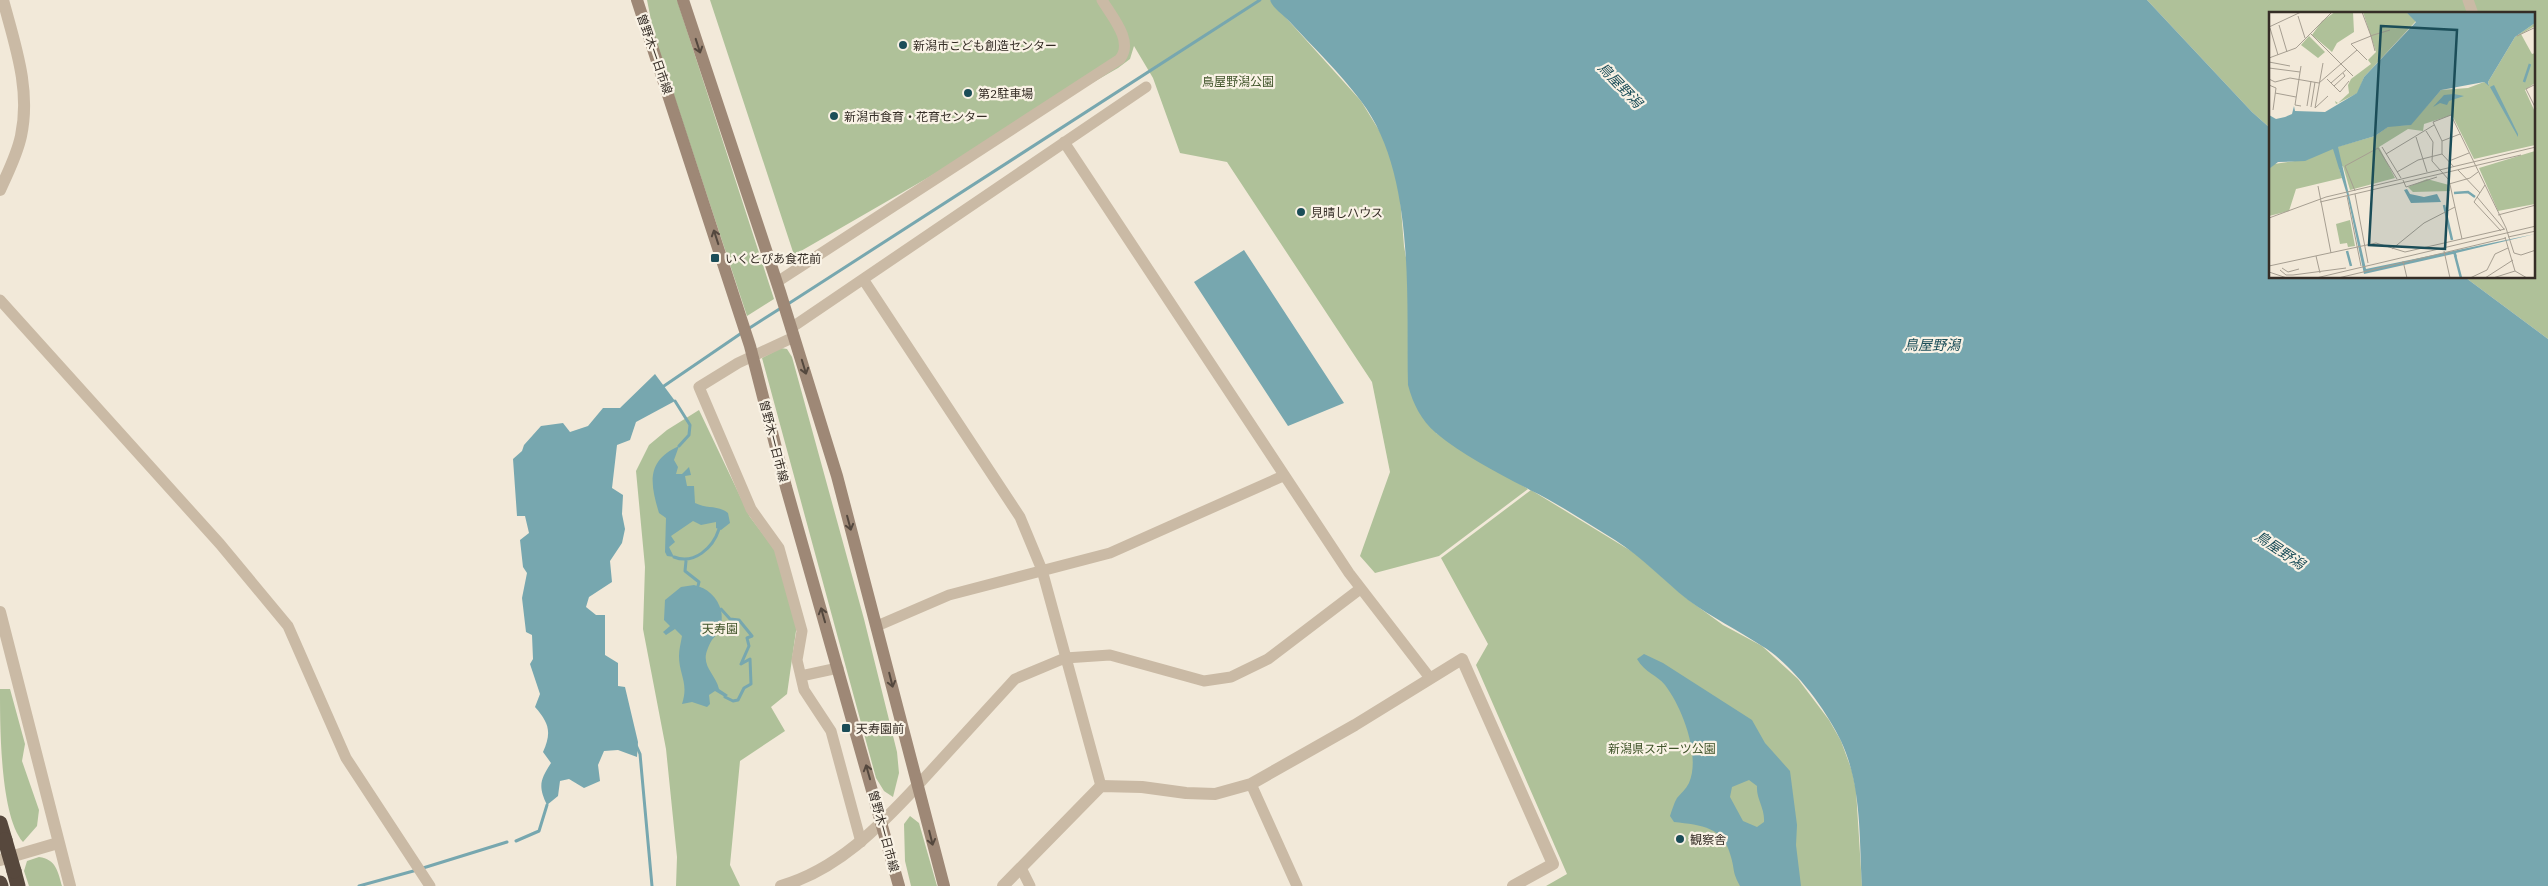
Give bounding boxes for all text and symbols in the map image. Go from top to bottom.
street label: 曽野木一日市線 [634,12,676,96]
inset map [2269,12,2536,279]
one-way arrow [694,38,704,54]
place label: 新潟市こども創造センター [913,38,1057,53]
marker: 新潟市こども創造センター [897,39,909,51]
water label: 鳥屋野潟 [1594,59,1647,113]
park label: 鳥屋野潟公園 [1202,74,1274,89]
place label: 第2駐車場 [978,86,1033,101]
marker: 第2駐車場 [962,87,974,99]
place label: 新潟市食育・花育センター [844,109,988,124]
marker: 新潟市食育・花育センター [828,110,840,122]
place label: 見晴しハウス [1311,205,1383,220]
marker: 見晴しハウス [1295,206,1307,218]
one-way arrow [710,229,720,245]
place label: いくとぴあ食花前 [725,251,821,266]
marker: いくとぴあ食花前 [709,252,721,264]
water label: 鳥屋野潟 [1904,336,1962,354]
one-way arrow [799,359,809,375]
street label: 曽野木一日市線 [757,398,791,484]
one-way arrow [845,515,855,531]
water label: 鳥屋野潟 [2252,527,2310,574]
one-way arrow [817,608,827,624]
park label: 天寿園 [702,621,738,636]
one-way arrow [887,672,896,688]
place label: 天寿園前 [856,721,904,736]
marker: 天寿園前 [840,722,852,734]
park label: 新潟県スポーツ公園 [1608,741,1716,756]
one-way arrow [862,764,872,780]
street label: 曽野木一日市線 [866,788,902,874]
one-way arrow [927,829,937,845]
place label: 観察舎 [1690,832,1726,847]
marker: 観察舎 [1674,833,1686,845]

